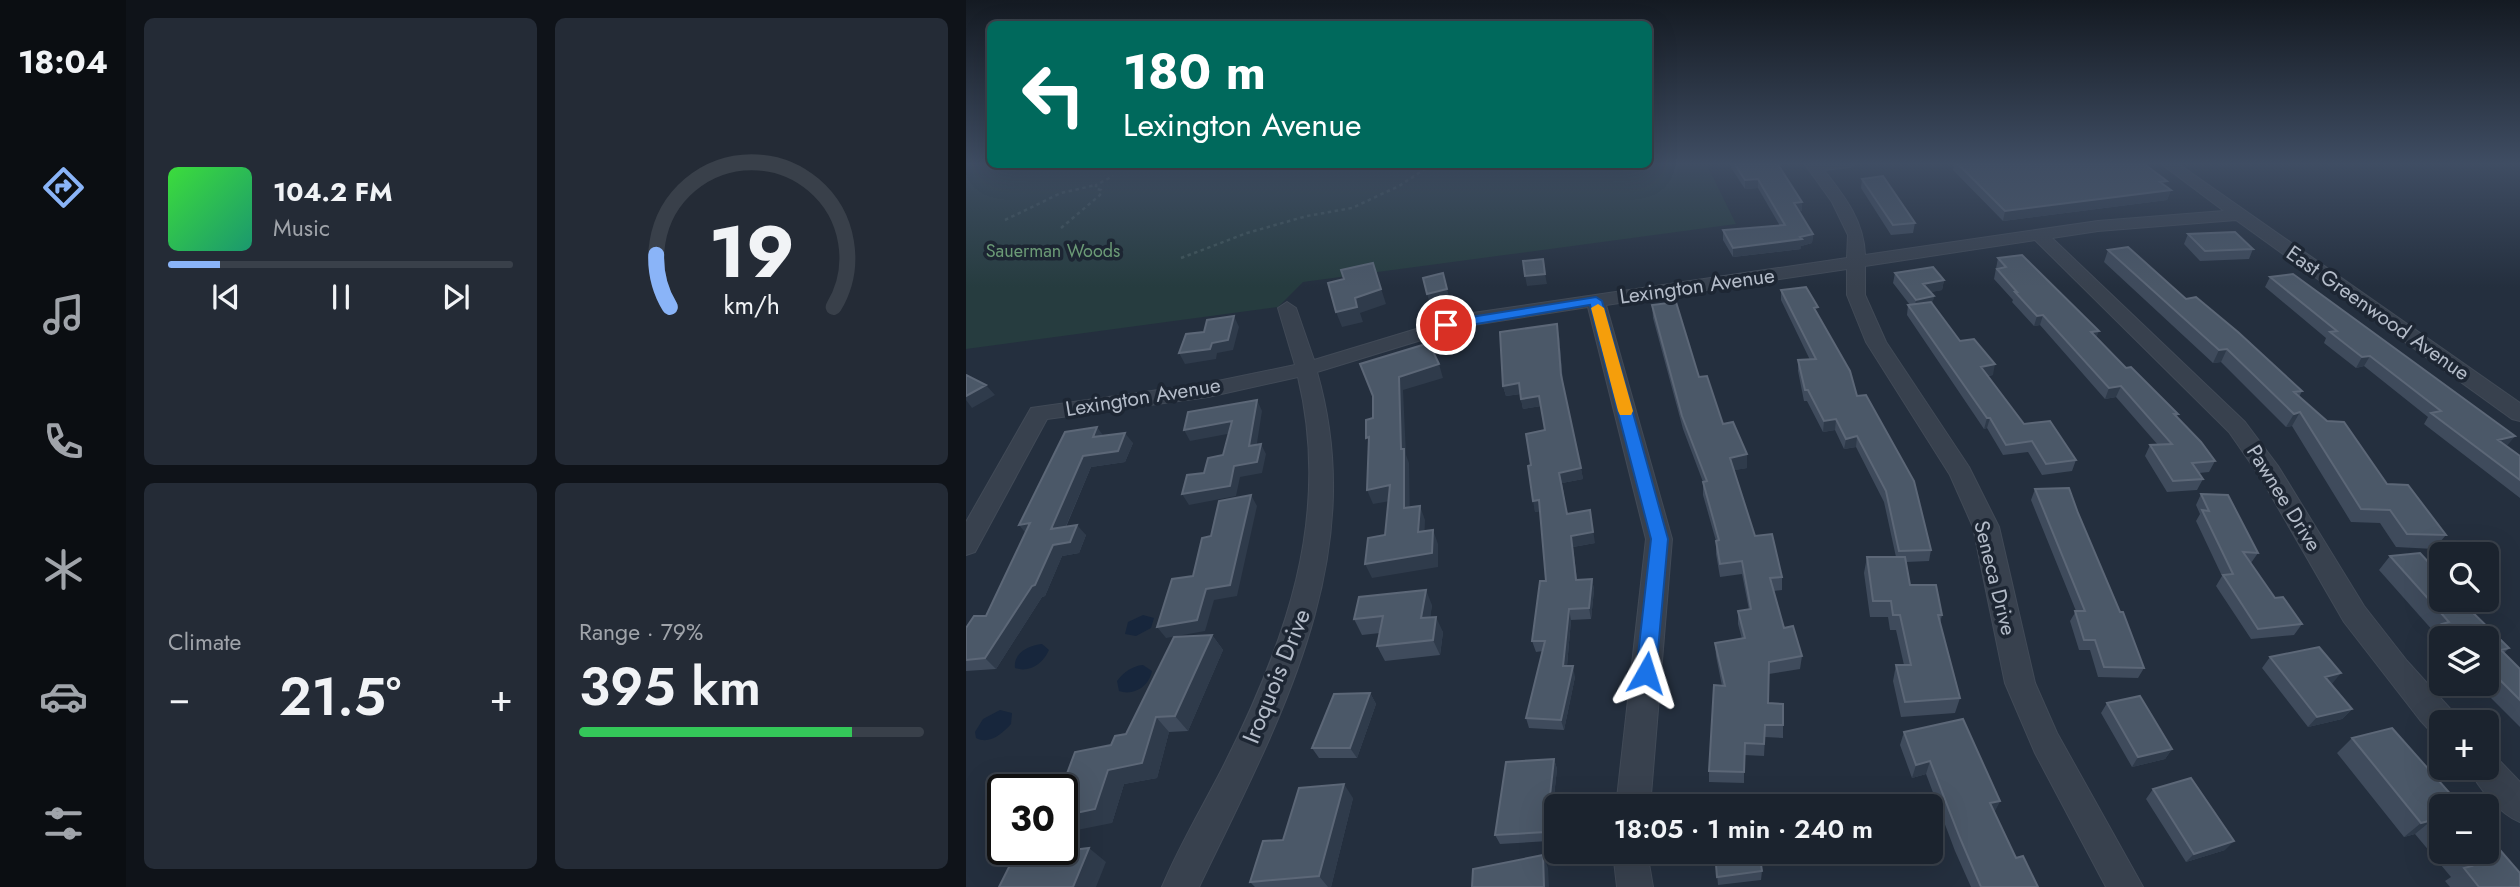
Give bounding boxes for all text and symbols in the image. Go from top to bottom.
text: 180 m [1123,37,1266,107]
text: 18:04 [18,39,108,85]
icon: left [1008,49,1099,140]
text: Lexington Avenue [1123,102,1361,148]
icon: directions [39,163,88,212]
text: 104.2 FM [273,173,392,211]
text: 19 [709,200,794,305]
text: Music [273,211,330,245]
park label: Sauerman Woods [986,238,1120,264]
street label: East Greenwood Avenue [2280,238,2476,388]
street label: Lexington Avenue [1617,260,1777,312]
icon: previous [207,278,245,316]
icon: pause [322,278,360,316]
icon: next [437,278,475,316]
text: km/h [723,287,780,323]
icon: music [39,290,88,339]
pin [1416,295,1476,355]
icon: arrive [1427,306,1465,344]
street label: Lexington Avenue [1063,370,1223,424]
icon: phone [39,417,88,466]
street label: Pawnee Drive [2239,439,2329,557]
street label: Seneca Drive [1966,517,2024,639]
map controls [2429,542,2499,864]
button: search [2429,542,2499,612]
icon: climate [39,545,88,594]
street label: Iroquois Drive [1233,603,1319,749]
text: Range · 79% [579,615,703,649]
text: Climate [168,625,241,659]
button: layers [2429,626,2499,696]
position arrow [1609,636,1683,710]
text: 395 km [579,649,761,725]
text: 21.5° [279,659,401,735]
text: − [168,670,190,725]
text: + [490,670,513,725]
icon: car [39,672,88,721]
button: + [2429,710,2499,780]
speed limit sign: 30 [987,774,1078,865]
button: − [2429,794,2499,864]
icon: filters [39,799,88,848]
text: 18:05 · 1 min · 240 m [1614,810,1873,848]

